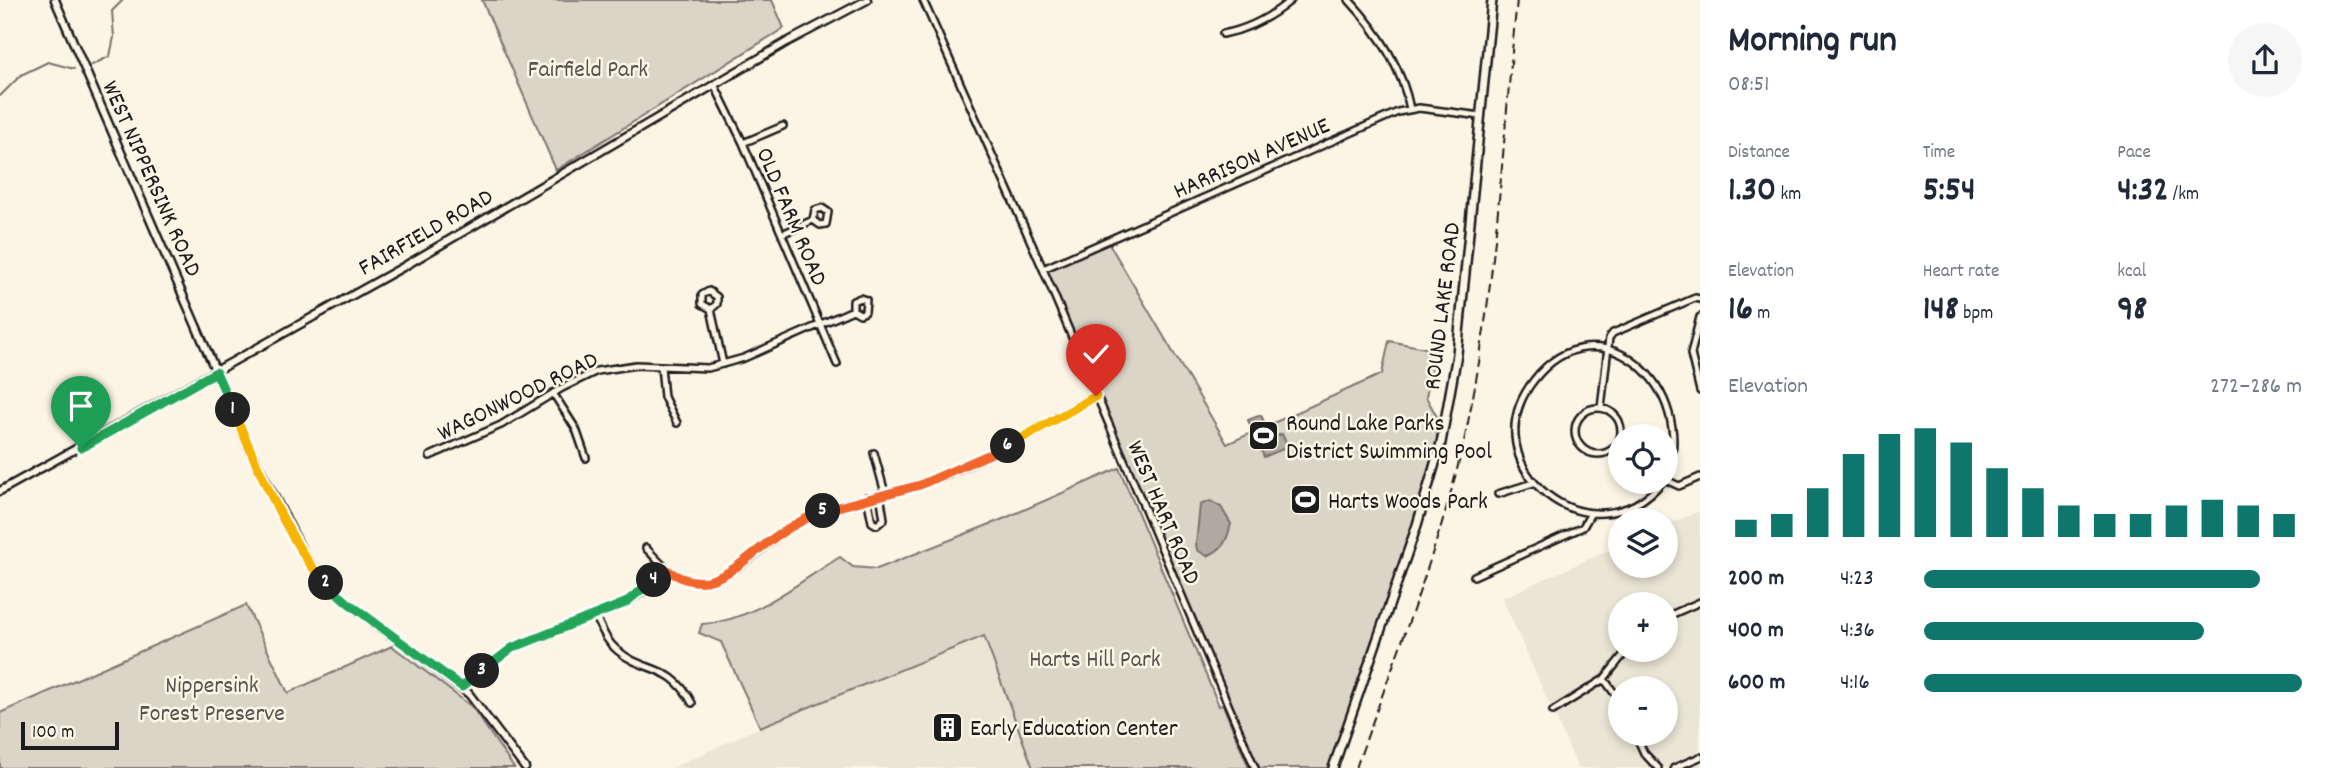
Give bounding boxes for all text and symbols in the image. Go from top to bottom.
text: Morning run [1728,15,1897,70]
button: share [2228,23,2302,97]
park label: Fairfield Park [528,54,648,88]
text: 08:51 [1728,69,1769,102]
street label: WEST NIPPERSINK ROAD [92,76,209,283]
street label: HARRISON AVENUE [1169,110,1336,209]
text: Distance [1728,140,1790,167]
text: Time [1923,140,1955,167]
text: Pace [2117,140,2151,167]
street label: OLD FARM ROAD [746,143,835,292]
text: 1.30 [1728,167,1776,217]
text: 5:54 [1923,167,1975,217]
text: 4:32 [2117,167,2169,217]
street label: FAIRFIELD ROAD [353,181,500,286]
text: km [1776,182,1801,209]
text: /km [2169,182,2199,209]
street label: ROUND LAKE ROAD [1417,221,1471,392]
text: Elevation [1728,259,1794,286]
text: Heart rate [1923,259,1999,286]
text: kcal [2117,259,2146,286]
text: 16 [1728,286,1753,336]
text: 148 [1923,286,1959,336]
text: 98 [2117,286,2147,336]
text: m [1753,301,1770,328]
text: bpm [1959,301,1993,328]
pin [1066,324,1126,396]
icon: check [1077,335,1115,373]
street label: WAGONWOOD ROAD [432,344,604,451]
text: Elevation [1728,371,1808,404]
text: 272–286 m [2210,371,2302,404]
pin [51,376,111,448]
icon: arrive [62,387,100,425]
pin: 1 [216,392,250,428]
text: 1 [230,396,235,423]
place label: Round Lake Parks District Swimming Pool [1286,408,1492,470]
sports icon: Round Lake Parks District Swimming Pool [1246,419,1280,453]
map controls [1608,424,1678,746]
button: locate [1608,424,1678,494]
pin: 6 [990,428,1026,464]
text: 6 [1003,432,1012,459]
street label: WEST HART ROAD [1117,436,1208,590]
sports icon: Harts Woods Park [1288,483,1322,517]
place label: Harts Woods Park [1328,486,1488,520]
pin: 5 [806,494,840,528]
text: 5 [818,497,827,524]
button: layers [1608,508,1678,578]
pin: 4 [636,562,672,598]
text: 200 m [1728,563,1784,596]
text: 4:23 [1840,563,1874,596]
pin: 2 [308,566,344,600]
text: 4 [650,566,657,593]
text: 2 [321,569,330,596]
button: + [1608,592,1678,662]
text: 400 m [1728,615,1784,648]
text: 4:36 [1840,615,1875,648]
park label: Harts Hill Park [1029,644,1161,678]
pin: 3 [464,654,500,688]
text: 3 [477,657,486,684]
text: 600 m [1728,667,1785,700]
text: 4:16 [1840,667,1870,700]
park label: Nippersink Forest Preserve [139,670,285,732]
button: − [1608,676,1678,746]
building icon: Early Education Center [930,710,964,744]
place label: Early Education Center [970,713,1178,747]
scale bar [21,719,119,751]
text: 100 m [32,720,74,747]

